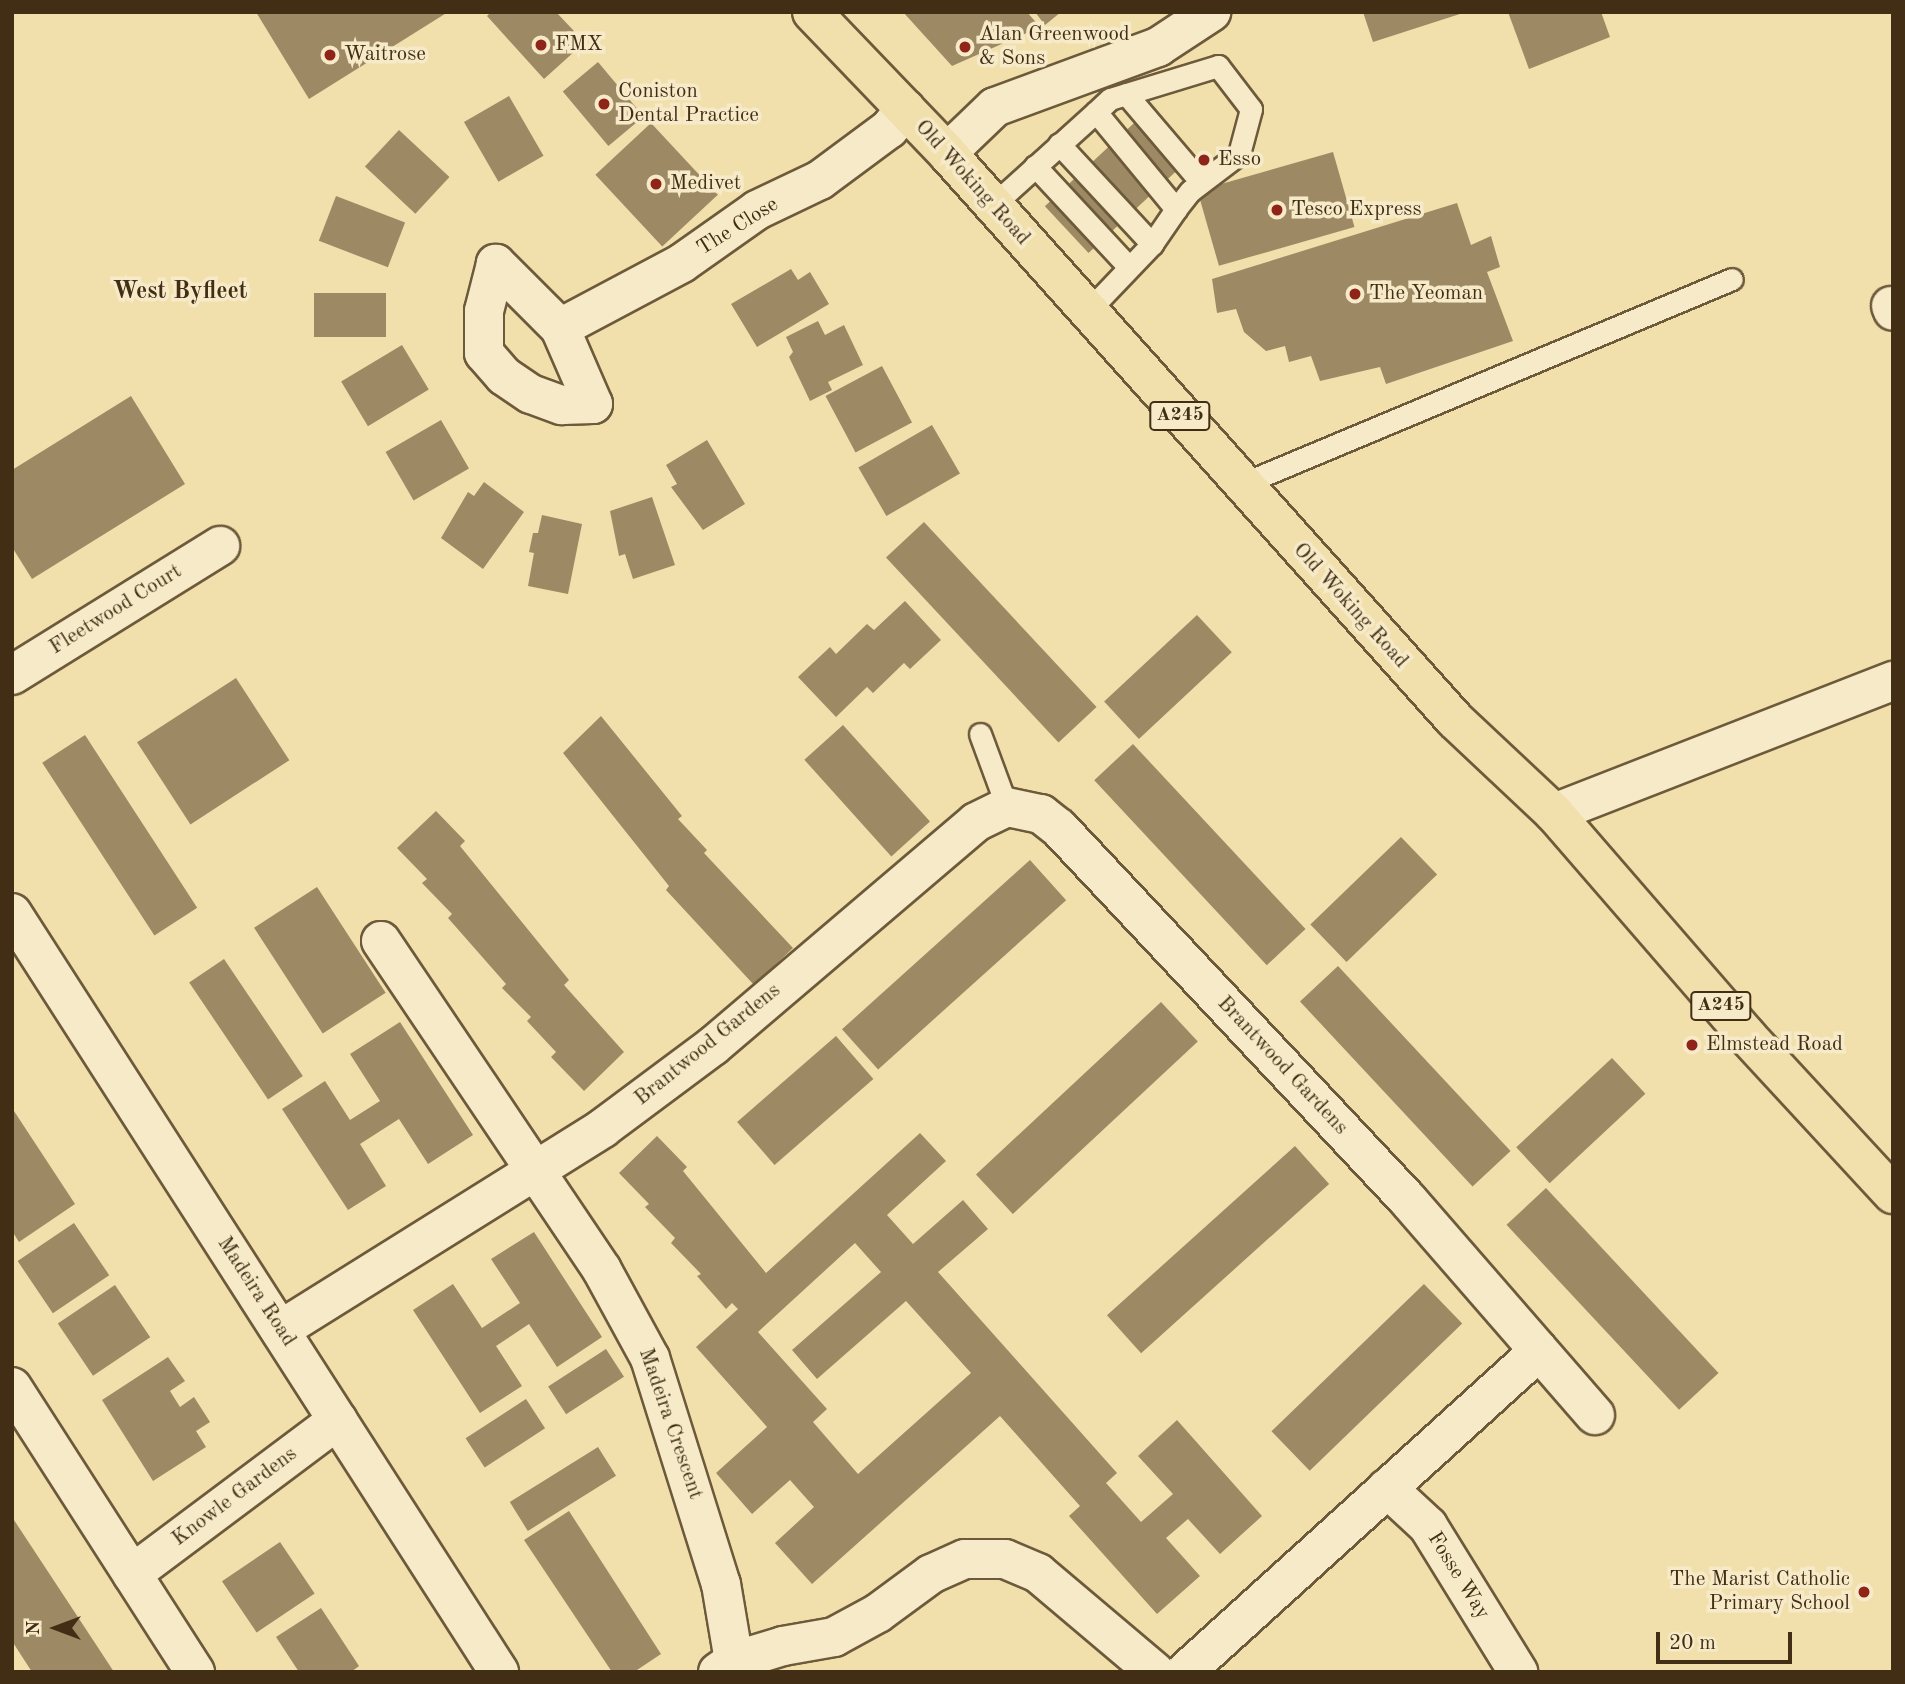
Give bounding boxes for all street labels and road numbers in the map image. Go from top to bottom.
street label: Old Woking Road [909,115,1035,251]
street label: The Close [693,192,783,262]
road number: A245 [1148,400,1212,432]
street label: Old Woking Road [1287,538,1413,674]
street label: Fleetwood Court [45,559,187,661]
street label: Brantwood Gardens [630,978,786,1112]
road number: A245 [1690,990,1752,1022]
street label: Brantwood Gardens [1211,991,1353,1141]
street label: Madeira Road [211,1232,301,1352]
street label: Madeira Crescent [632,1345,708,1503]
street label: Knowle Gardens [168,1442,302,1552]
street label: Fosse Way [1421,1527,1495,1625]

